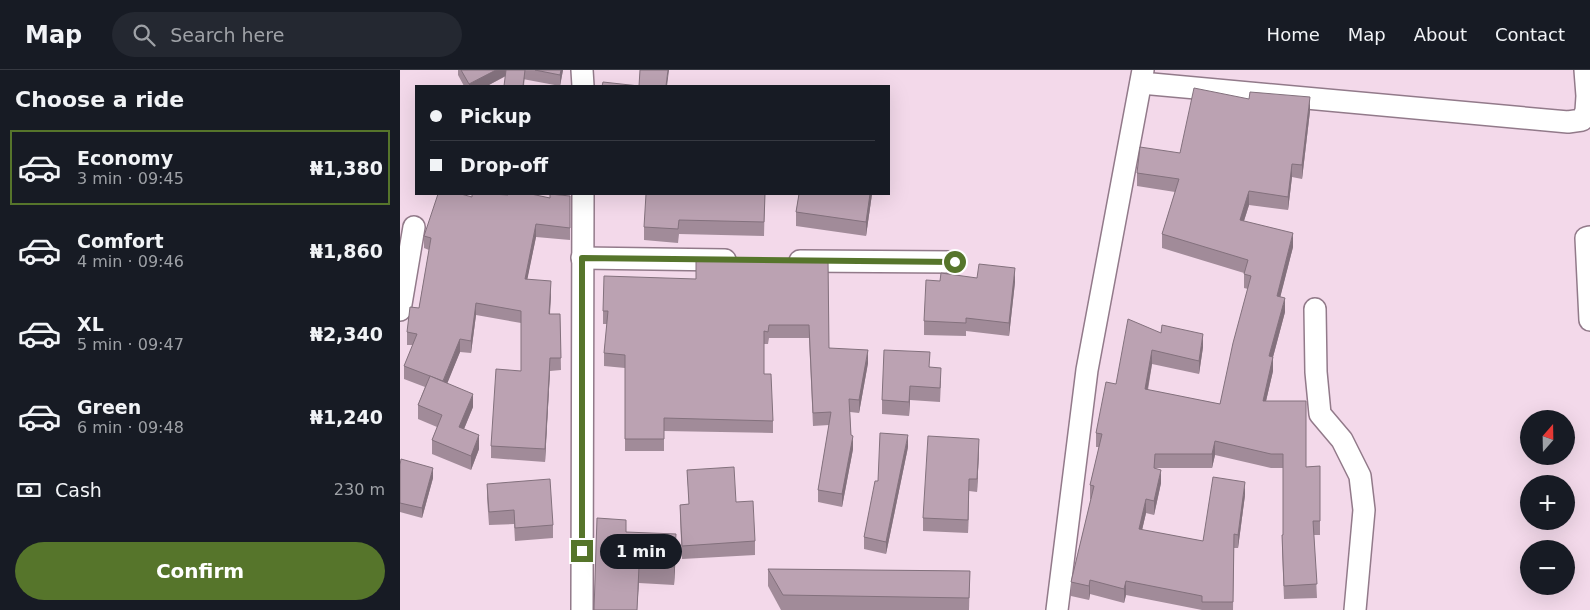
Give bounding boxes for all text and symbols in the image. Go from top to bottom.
search box [112,12,462,57]
text: Map [25,21,82,49]
icon: search [130,21,158,49]
text: Search here [170,24,284,46]
text: Home [1267,24,1320,45]
text: Map [1348,24,1386,45]
text: About [1414,24,1467,45]
text: Contact [1495,24,1565,45]
text: Choose a ride [15,87,184,112]
text: Pickup [460,105,531,127]
icon: car [17,145,62,190]
text: Economy [77,147,173,169]
text: Drop-off [460,154,548,176]
text: ₦1,380 [310,157,383,179]
text: 3 min · 09:45 [77,169,184,188]
icon: car [17,228,62,273]
text: Comfort [77,230,164,252]
text: ₦1,860 [310,240,383,262]
route start [944,251,966,273]
text: 4 min · 09:46 [77,252,184,271]
icon: car [17,311,62,356]
text: XL [77,313,104,335]
text: ₦2,340 [310,323,383,345]
text: 5 min · 09:47 [77,335,184,354]
icon: car [17,394,62,439]
text: Green [77,396,141,418]
text: ₦1,240 [310,406,383,428]
north arrow [1520,410,1575,465]
map controls [1520,410,1575,595]
text: 6 min · 09:48 [77,418,184,437]
button: + [1520,475,1575,530]
icon: cash [15,476,43,504]
text: Cash [55,479,102,501]
text: 230 m [334,480,385,499]
callout: 1 min [600,534,682,568]
route end [571,540,593,562]
button: − [1520,540,1575,595]
button: Confirm [15,542,385,600]
text: 1 min [616,542,666,561]

